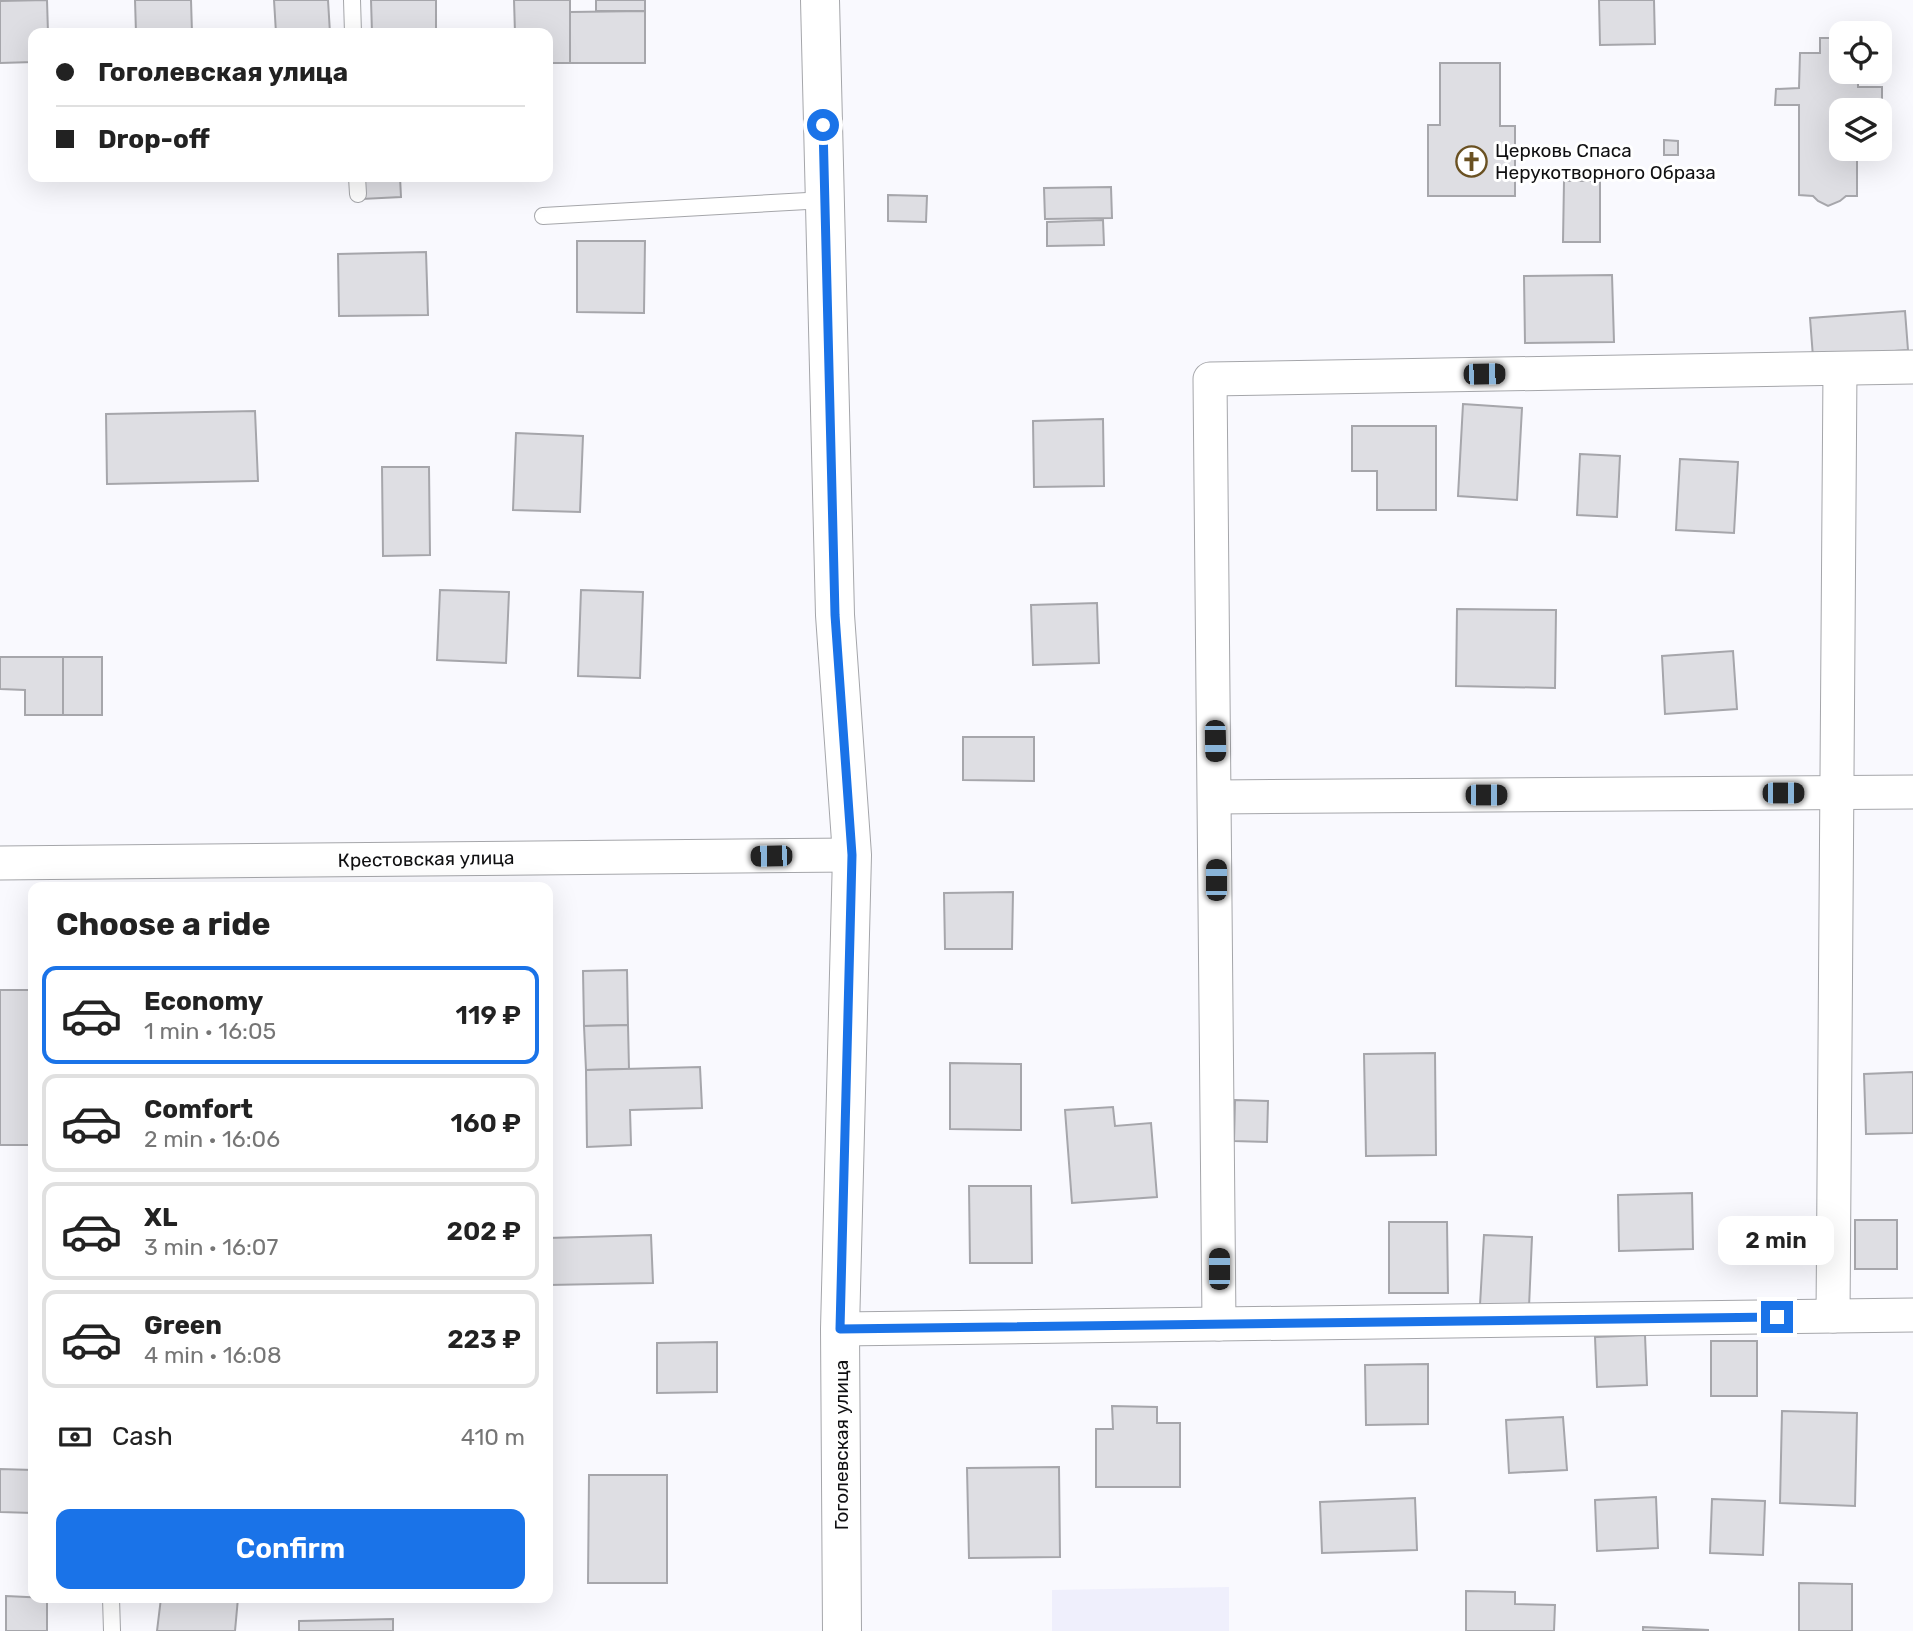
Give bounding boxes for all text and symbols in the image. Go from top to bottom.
map controls [1829,21,1892,161]
button: locate [1829,21,1892,84]
text: Гоголевская улица [98,57,348,88]
button: layers [1829,98,1892,161]
route start [807,109,839,141]
text: Drop-off [98,124,210,155]
place label: Церковь Спаса Нерукотворного Образа [1495,139,1716,184]
church icon: Церковь Спаса Нерукотворного Образа [1455,144,1489,178]
car [1463,363,1506,385]
car [1205,720,1226,762]
car [1763,783,1805,804]
car [1466,785,1508,806]
car [750,845,793,867]
street label: Крестовская улица [337,846,515,872]
car [1206,859,1227,901]
text: Choose a ride [56,905,270,943]
icon: car [60,984,123,1047]
text: Economy [144,986,263,1017]
text: 119 ₽ [456,1000,521,1031]
text: 1 min · 16:05 [144,1017,276,1045]
icon: car [60,1092,123,1155]
text: Comfort [144,1094,253,1125]
text: 160 ₽ [450,1108,521,1139]
text: 2 min · 16:06 [144,1125,280,1153]
icon: car [60,1200,123,1263]
text: XL [144,1202,177,1233]
text: 202 ₽ [447,1216,521,1247]
callout: 2 min [1719,1216,1835,1264]
text: 2 min [1745,1226,1807,1254]
text: 3 min · 16:07 [144,1233,278,1261]
car [1209,1248,1230,1290]
route end [1761,1301,1793,1333]
icon: car [60,1308,123,1371]
text: Green [144,1310,222,1341]
text: 223 ₽ [447,1324,521,1355]
text: 4 min · 16:08 [144,1341,282,1369]
street label: Гоголевская улица [830,1360,853,1530]
icon: cash [56,1418,94,1456]
text: Cash [112,1421,173,1452]
text: 410 m [461,1423,525,1451]
button: Confirm [56,1509,525,1589]

